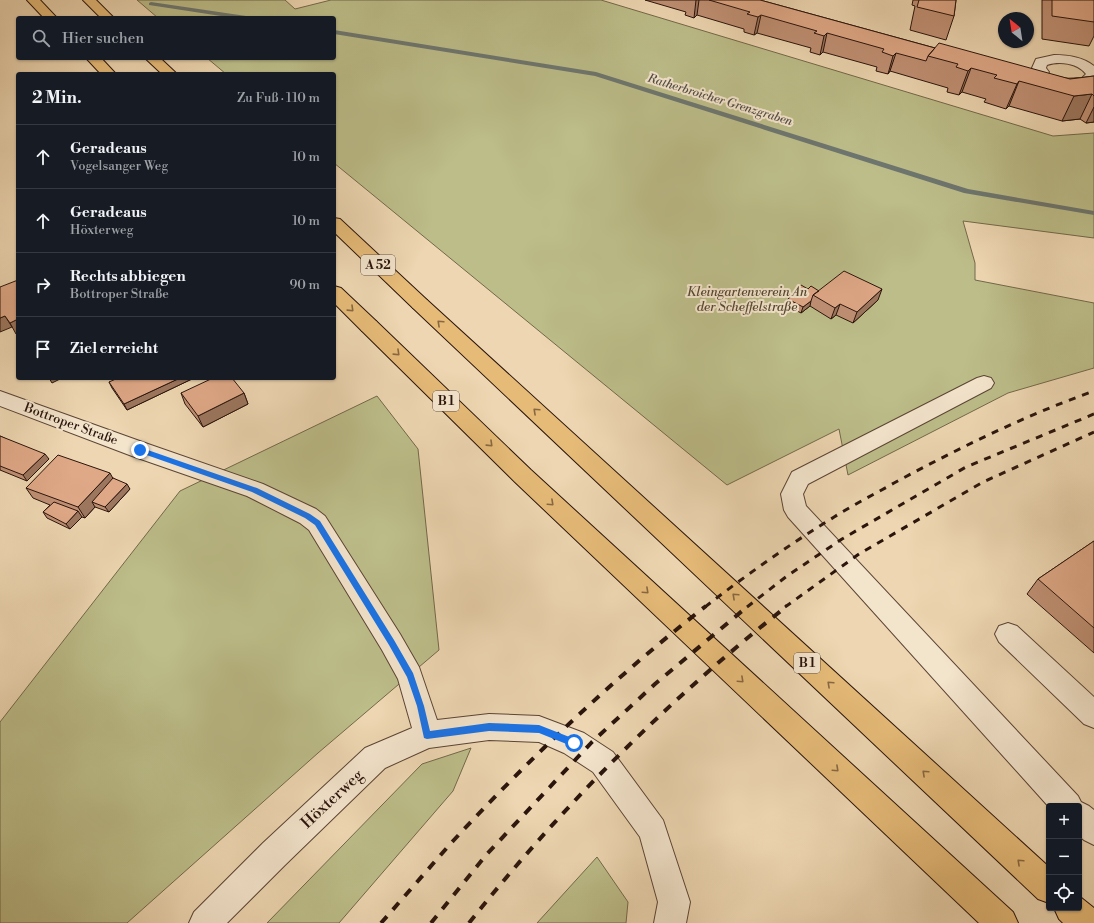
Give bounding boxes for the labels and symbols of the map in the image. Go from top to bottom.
north arrow [998,12,1034,48]
water label: Ratherbroicher Grenzgraben [645,71,794,129]
road number: A 52 [361,255,395,275]
park label: Kleingartenverein An der Scheffelstraße [687,284,808,315]
one-way arrow [346,304,354,312]
one-way arrow [438,320,445,327]
one-way arrow [392,348,400,356]
road number: B 1 [433,391,459,411]
street label: Bottroper Straße [21,399,121,449]
one-way arrow [533,408,541,415]
one-way arrow [485,439,493,446]
route end [131,441,149,459]
one-way arrow [547,498,554,505]
one-way arrow [642,587,649,594]
one-way arrow [732,593,740,601]
road number: B 1 [794,653,820,673]
one-way arrow [737,675,744,682]
one-way arrow [827,682,835,689]
route start [565,734,583,752]
one-way arrow [832,764,839,771]
street label: Höxterweg [297,765,368,833]
one-way arrow [922,770,930,778]
one-way arrow [1018,860,1025,867]

